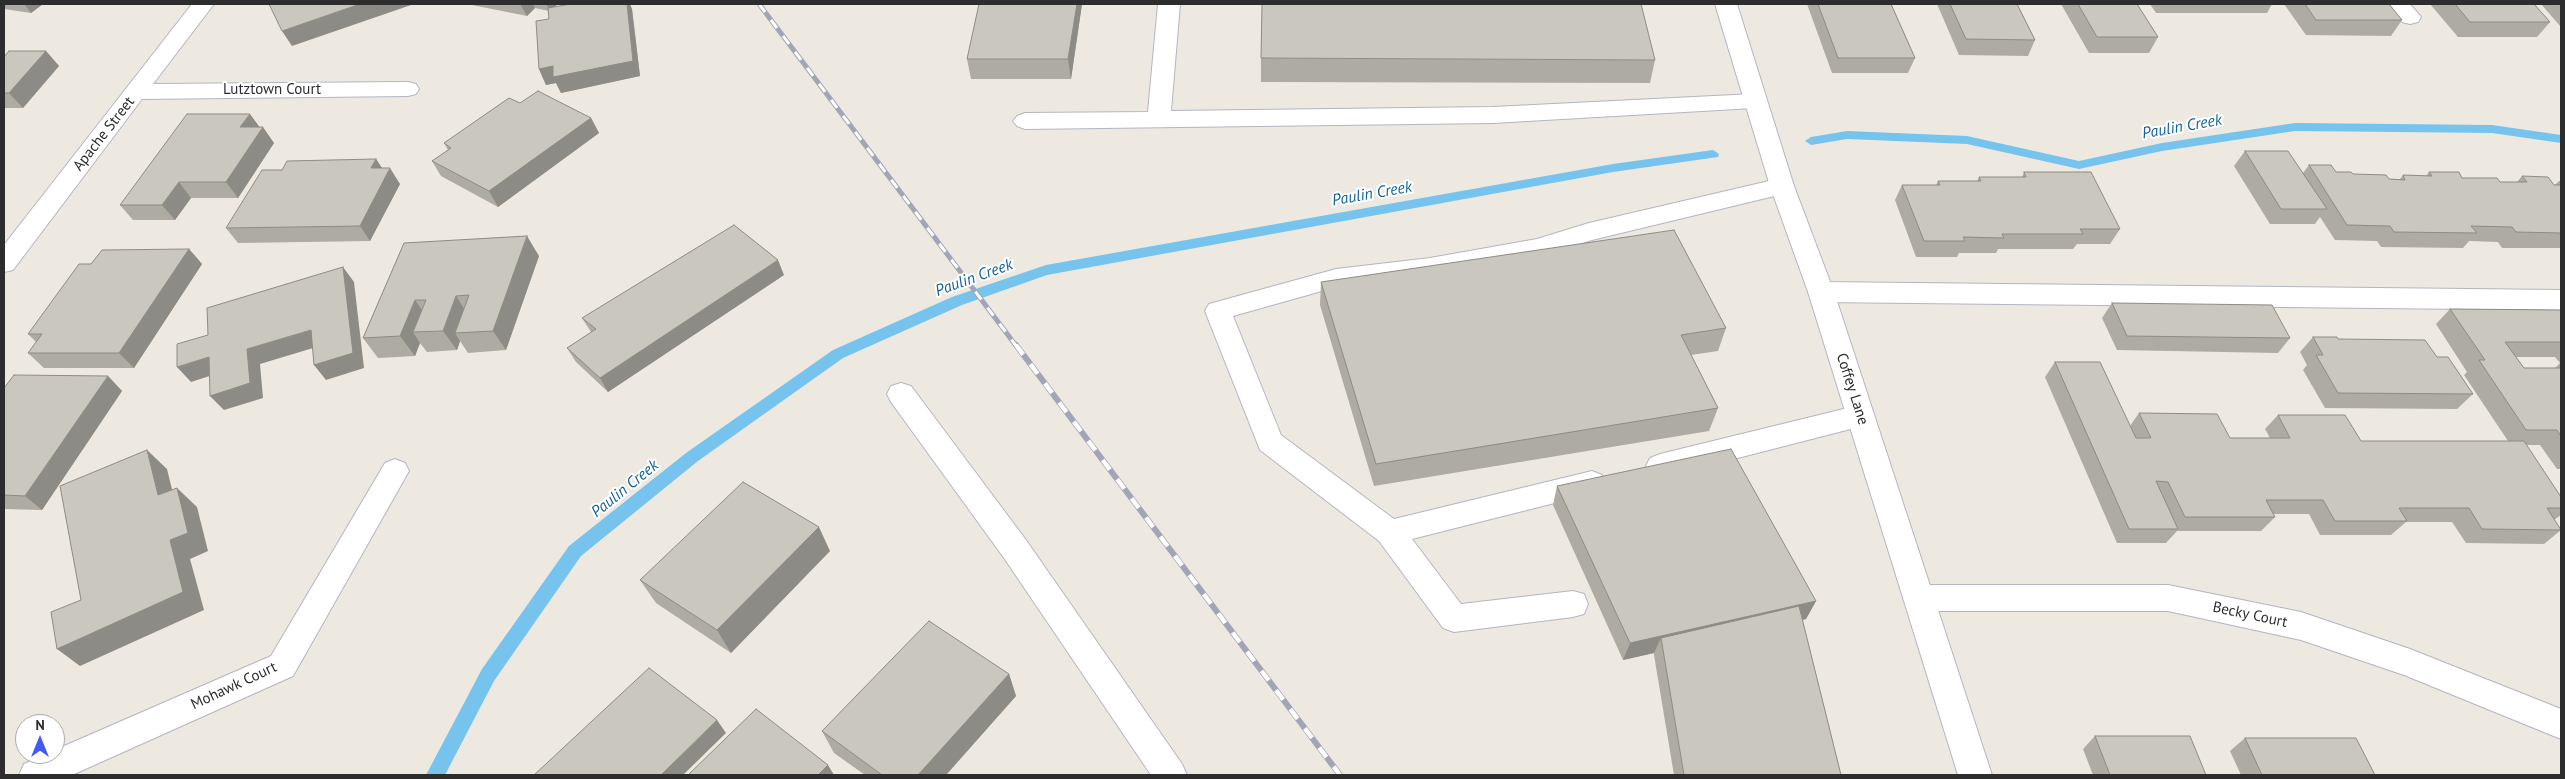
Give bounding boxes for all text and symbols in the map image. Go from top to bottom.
street label: Lutztown Court [223,81,321,99]
street label: Apache Street [69,93,139,175]
water label: Paulin Creek [2140,111,2224,143]
water label: Paulin Creek [1330,178,1414,210]
water label: Paulin Creek [933,255,1015,301]
street label: Coffey Lane [1832,351,1872,427]
water label: Paulin Creek [587,456,663,522]
street label: Becky Court [2211,598,2289,632]
street label: Mohawk Court [188,658,280,714]
north arrow [15,714,65,764]
text: N [35,716,45,734]

